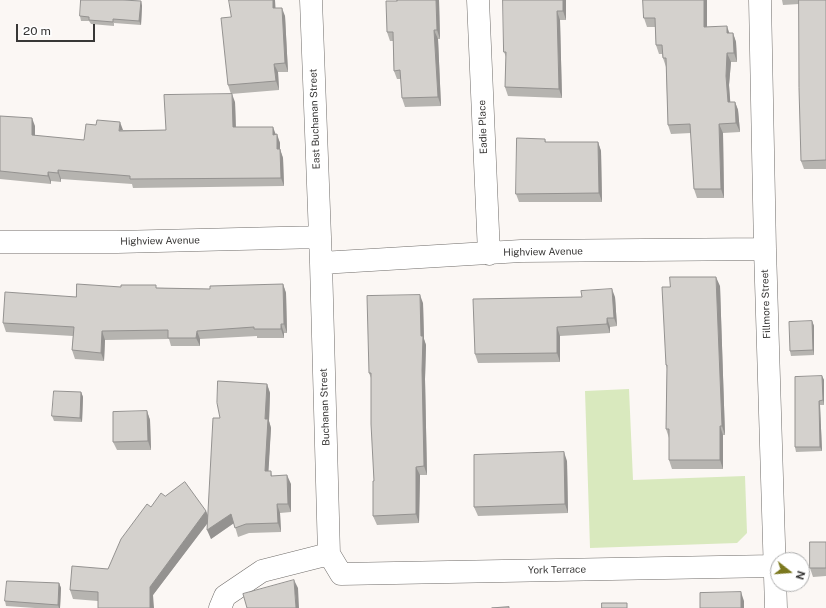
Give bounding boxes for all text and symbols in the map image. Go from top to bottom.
scale bar [18,16,97,42]
text: 20 m [23,24,51,38]
street label: East Buchanan Street [307,68,323,170]
street label: Eadie Place [476,100,490,154]
street label: Highview Avenue [120,234,200,248]
street label: Highview Avenue [503,245,583,259]
street label: Fillmore Street [759,269,773,339]
street label: Buchanan Street [318,368,332,446]
north arrow [770,552,810,592]
street label: York Terrace [528,563,586,577]
text: N [794,569,808,581]

